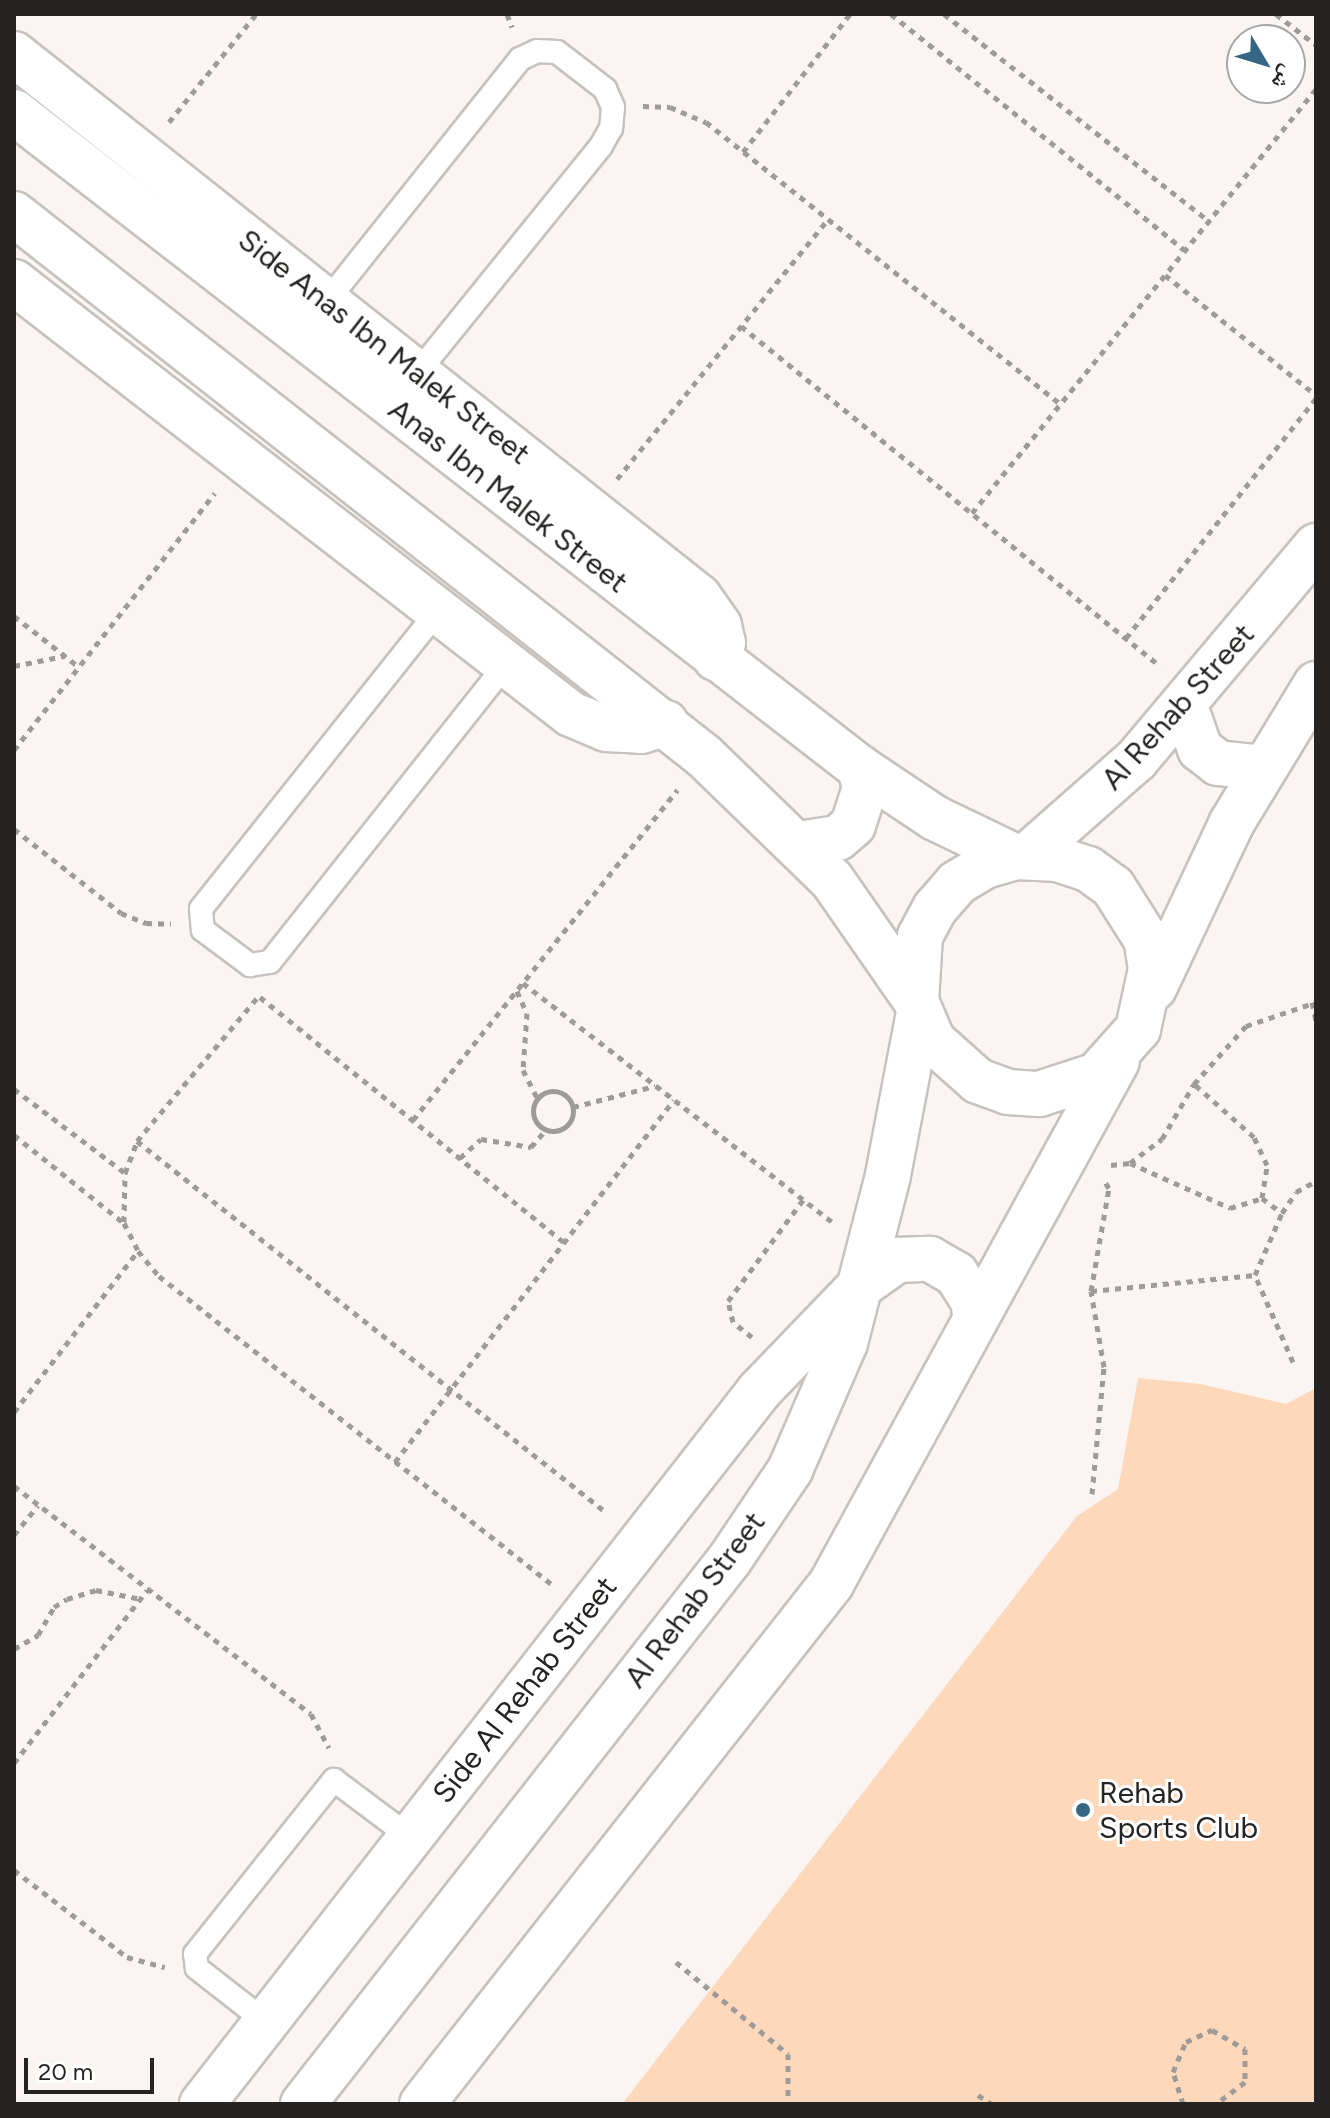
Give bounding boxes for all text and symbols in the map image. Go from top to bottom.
north arrow [1226,24,1306,104]
text: ش [1266,60,1302,95]
street label: Side Anas Ibn Malek Street [231,222,537,472]
street label: Anas Ibn Malek Street [381,392,635,600]
street label: Al Rehab Street [1094,617,1262,797]
street label: Al Rehab Street [617,1505,773,1695]
street label: Side Al Rehab Street [425,1570,625,1810]
place label: Rehab Sports Club [1099,1775,1258,1846]
marker: Rehab Sports Club [1074,1801,1092,1819]
scale bar [28,2042,158,2092]
text: 20 m [38,2057,93,2086]

